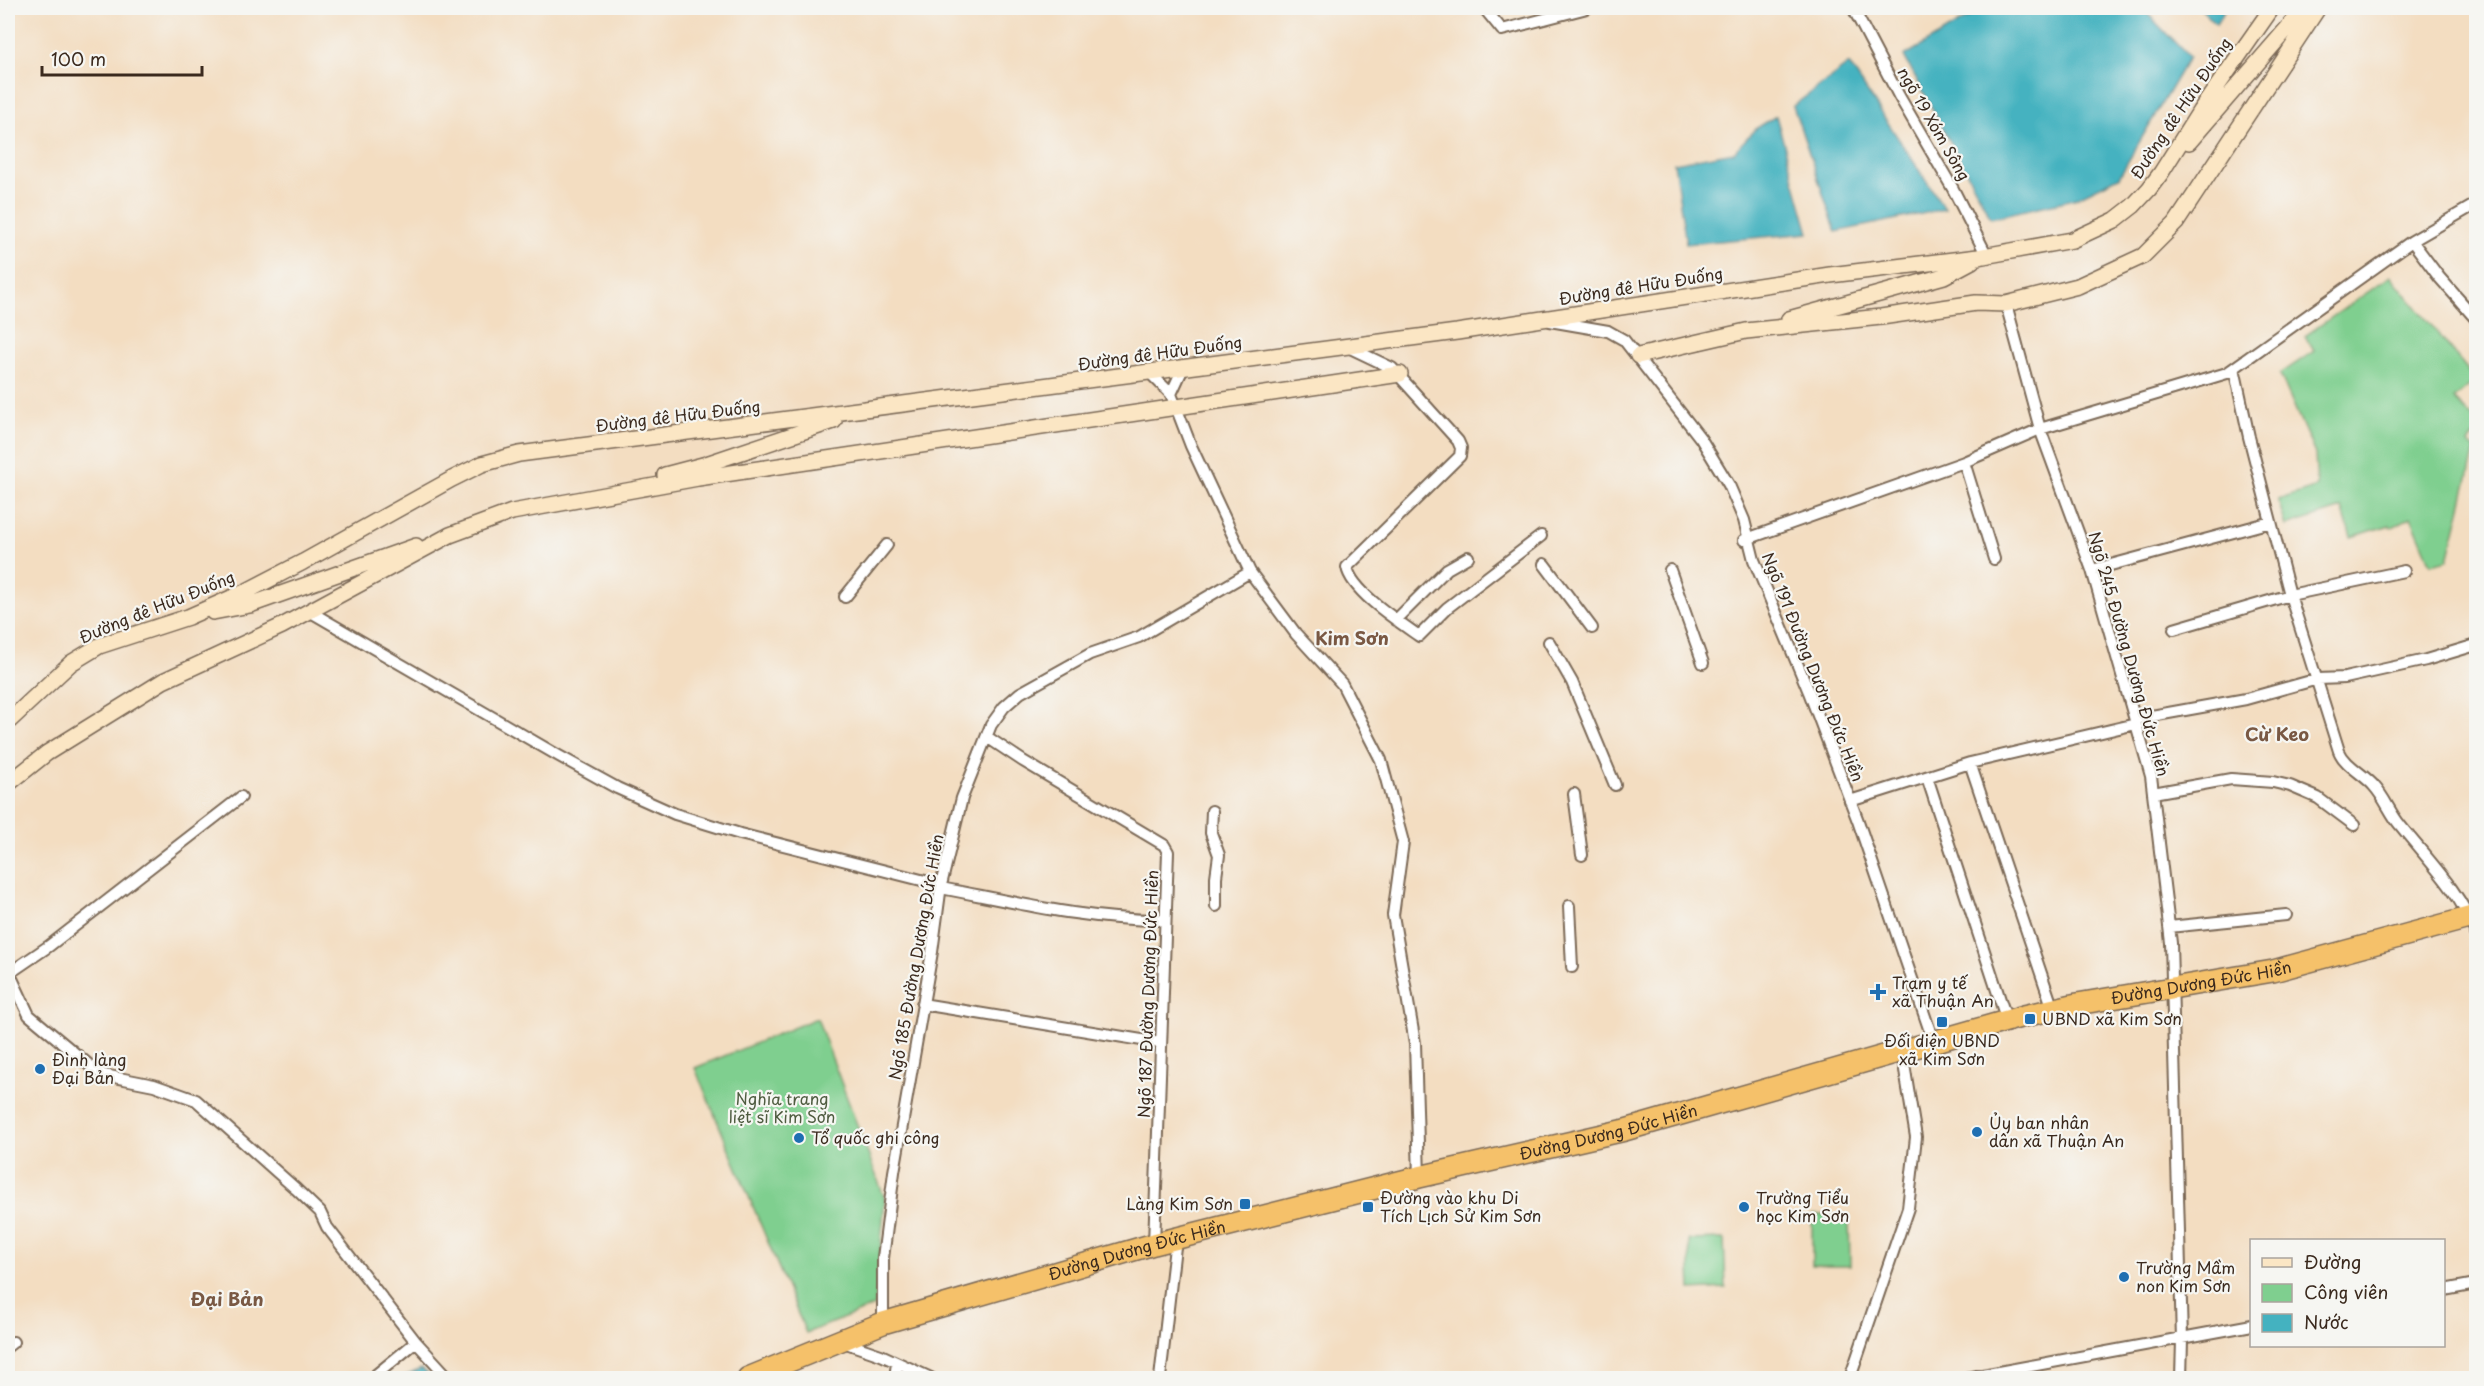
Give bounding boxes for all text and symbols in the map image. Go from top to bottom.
street label: Đường đê Hữu Đuống [2124,32,2237,183]
scale bar [42,39,202,77]
text: 100 m [51,45,106,72]
street label: ngõ 19 Xóm Sông [1892,62,1977,185]
street label: Đường đê Hữu Đuống [1557,260,1725,310]
street label: Đường đê Hữu Đuống [1076,329,1244,375]
street label: Đường đê Hữu Đuống [594,393,762,437]
street label: Ngõ 245 Đường Dương Đức Hiền [2083,528,2176,779]
street label: Ngõ 191 Đường Dương Đức Hiền [1757,548,1871,785]
street label: Đường đê Hữu Đuống [75,564,238,648]
district label: Kim Sơn [1315,624,1389,651]
district label: Cừ Keo [2245,720,2309,747]
street label: Ngõ 185 Đường Dương Đức Hiền [882,832,948,1082]
street label: Ngõ 187 Đường Dương Đức Hiền [1131,870,1163,1118]
street label: Đường Dương Đức Hiền [2109,954,2294,1009]
place label: Trạm y tế xã Thuận An [1892,970,1994,1012]
marker: Trạm y tế xã Thuận An [1869,983,1887,1001]
place label: UBND xã Kim Sơn [2042,1006,2182,1030]
marker: UBND xã Kim Sơn [2023,1012,2037,1026]
marker: Đối diện UBND xã Kim Sơn [1935,1015,1949,1029]
place label: Đối diện UBND xã Kim Sơn [1884,1028,2000,1070]
place label: Đình làng Đại Bản [52,1047,126,1089]
marker: Đình làng Đại Bản [33,1062,47,1076]
park label: Nghĩa trang liệt sĩ Kim Sơn [729,1086,835,1128]
street label: Đường Dương Đức Hiền [1517,1097,1700,1165]
place label: Ủy ban nhân dân xã Thuận An [1989,1110,2124,1152]
place label: Tổ quốc ghi công [811,1125,940,1149]
marker: Ủy ban nhân dân xã Thuận An [1970,1125,1984,1139]
marker: Tổ quốc ghi công [792,1131,806,1145]
place label: Đường vào khu Di Tích Lịch Sử Kim Sơn [1380,1185,1541,1227]
place label: Trường Tiểu học Kim Sơn [1756,1185,1849,1227]
place label: Làng Kim Sơn [1126,1191,1233,1215]
marker: Làng Kim Sơn [1238,1197,1252,1211]
marker: Đường vào khu Di Tích Lịch Sử Kim Sơn [1361,1200,1375,1214]
marker: Trường Tiểu học Kim Sơn [1737,1200,1751,1214]
street label: Đường Dương Đức Hiền [1045,1213,1228,1285]
legend [2250,1239,2445,1347]
text: Đường [2304,1248,2361,1275]
place label: Trường Mầm non Kim Sơn [2136,1255,2235,1297]
marker: Trường Mầm non Kim Sơn [2117,1270,2131,1284]
text: Công viên [2304,1278,2388,1305]
district label: Đại Bản [190,1285,264,1312]
text: Nước [2304,1308,2348,1335]

